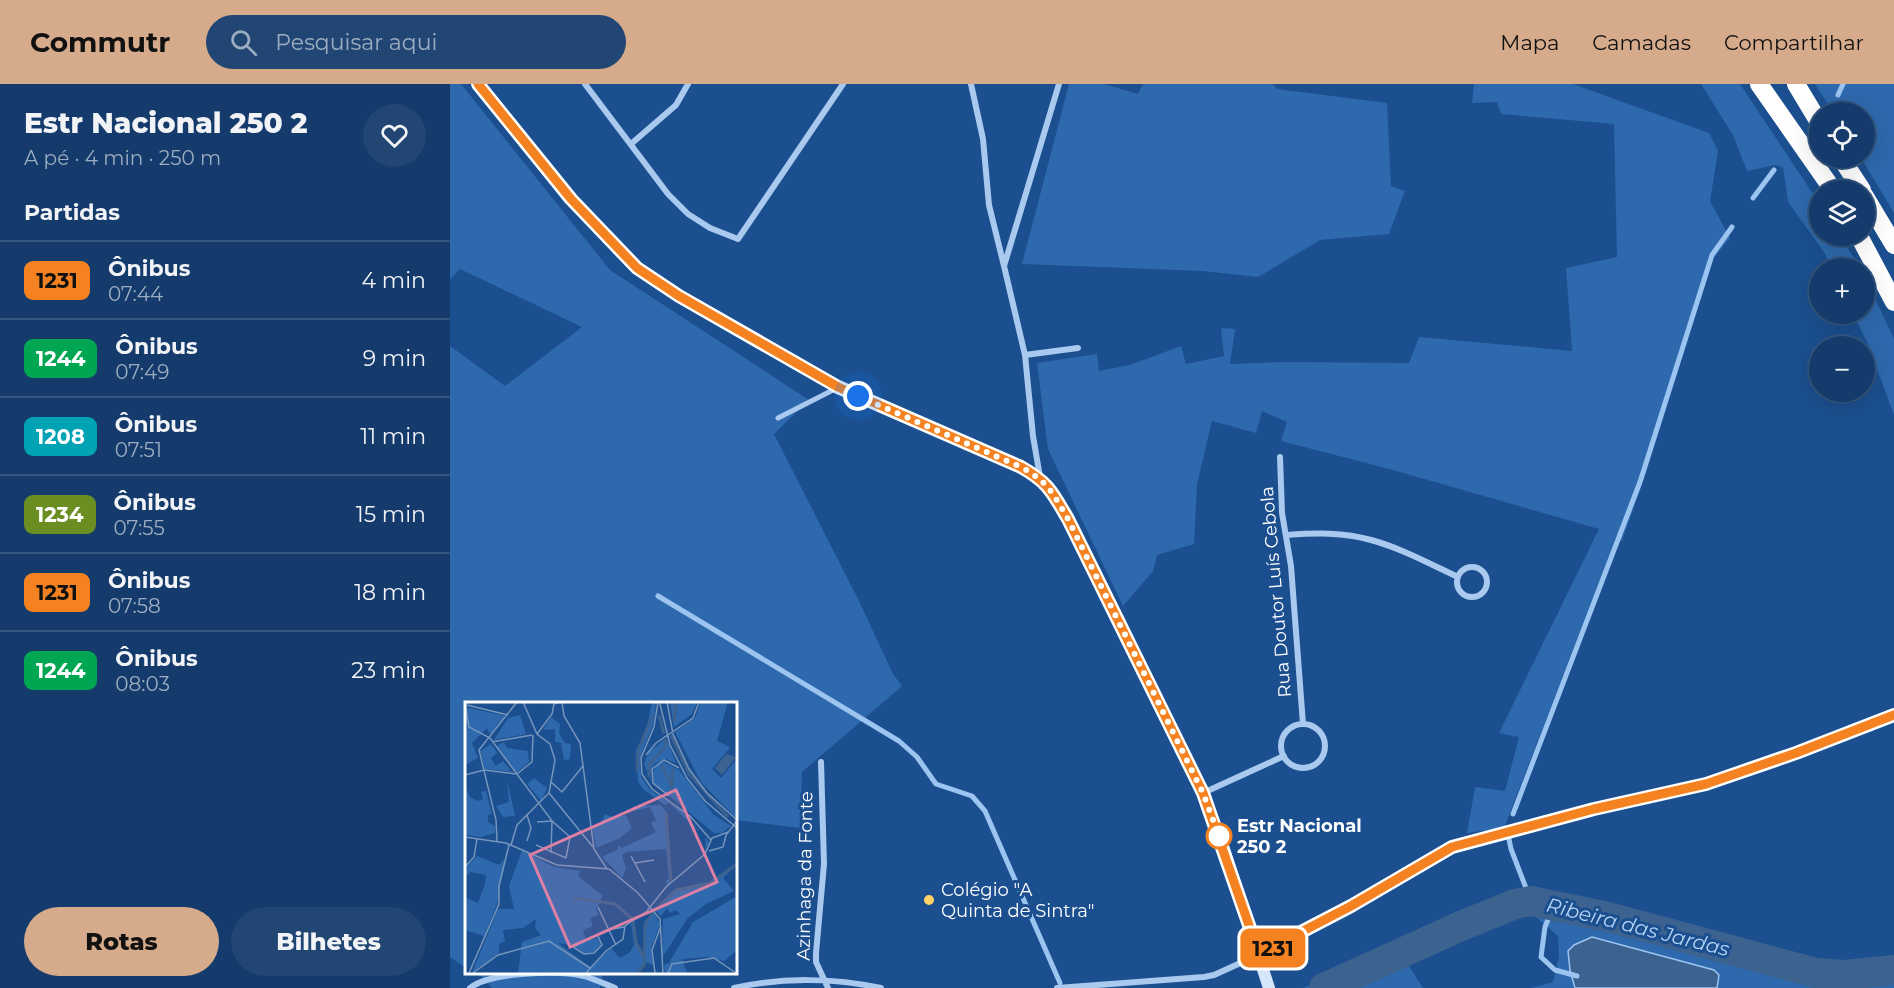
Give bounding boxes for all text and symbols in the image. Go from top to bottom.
search box [206,15,626,69]
text: Commutr [30,25,170,59]
icon: search [227,26,260,59]
text: Pesquisar aqui [275,29,437,56]
text: Mapa [1500,30,1559,55]
text: Camadas [1592,30,1691,55]
text: Compartilhar [1724,30,1864,55]
map controls [1809,102,1875,402]
button: locate [1809,102,1875,168]
button: heart [363,104,426,167]
text: Estr Nacional 250 2 [24,106,308,140]
text: A pé · 4 min · 250 m [24,146,221,170]
button: layers [1809,180,1875,246]
text: Partidas [24,199,120,226]
text: Ônibus [108,255,190,282]
button: + [1809,258,1875,324]
text: 4 min [362,267,426,294]
text: 1231 [36,268,78,293]
text: 07:44 [108,282,163,306]
text: Ônibus [115,333,198,360]
button: − [1809,336,1875,402]
text: 9 min [363,345,426,372]
text: 1244 [36,346,85,371]
text: 07:49 [115,360,169,384]
your location [843,381,873,411]
text: Ônibus [115,411,197,438]
text: 11 min [360,423,426,450]
text: 1208 [36,424,85,449]
text: 07:51 [115,438,162,462]
street label: Rua Doutor Luís Cebola [1256,485,1296,699]
text: Ônibus [114,489,196,516]
text: 15 min [356,501,426,528]
text: 1234 [36,502,84,527]
text: 07:55 [114,516,165,540]
text: Ônibus [108,567,190,594]
text: 18 min [354,579,426,606]
text: 1231 [36,580,78,605]
text: 07:58 [108,594,161,618]
text: Ônibus [115,645,198,672]
text: 23 min [351,657,426,684]
text: 1244 [36,658,85,683]
text: 08:03 [115,672,170,696]
inset map [465,702,736,973]
street label: Azinhaga da Fonte [793,791,817,961]
place label: Estr Nacional 250 2 [1237,815,1362,858]
marker: Estr Nacional 250 2 [1206,823,1232,849]
place label: Colégio "A Quinta de Sintra" [941,879,1095,922]
marker: Colégio "A Quinta de Sintra" [922,893,936,907]
water label: Ribeira das Jardas [1544,893,1732,961]
button: Rotas [24,907,219,976]
button: Bilhetes [231,907,426,976]
line badge: 1231 [1231,928,1315,968]
text: 1231 [1252,936,1294,961]

